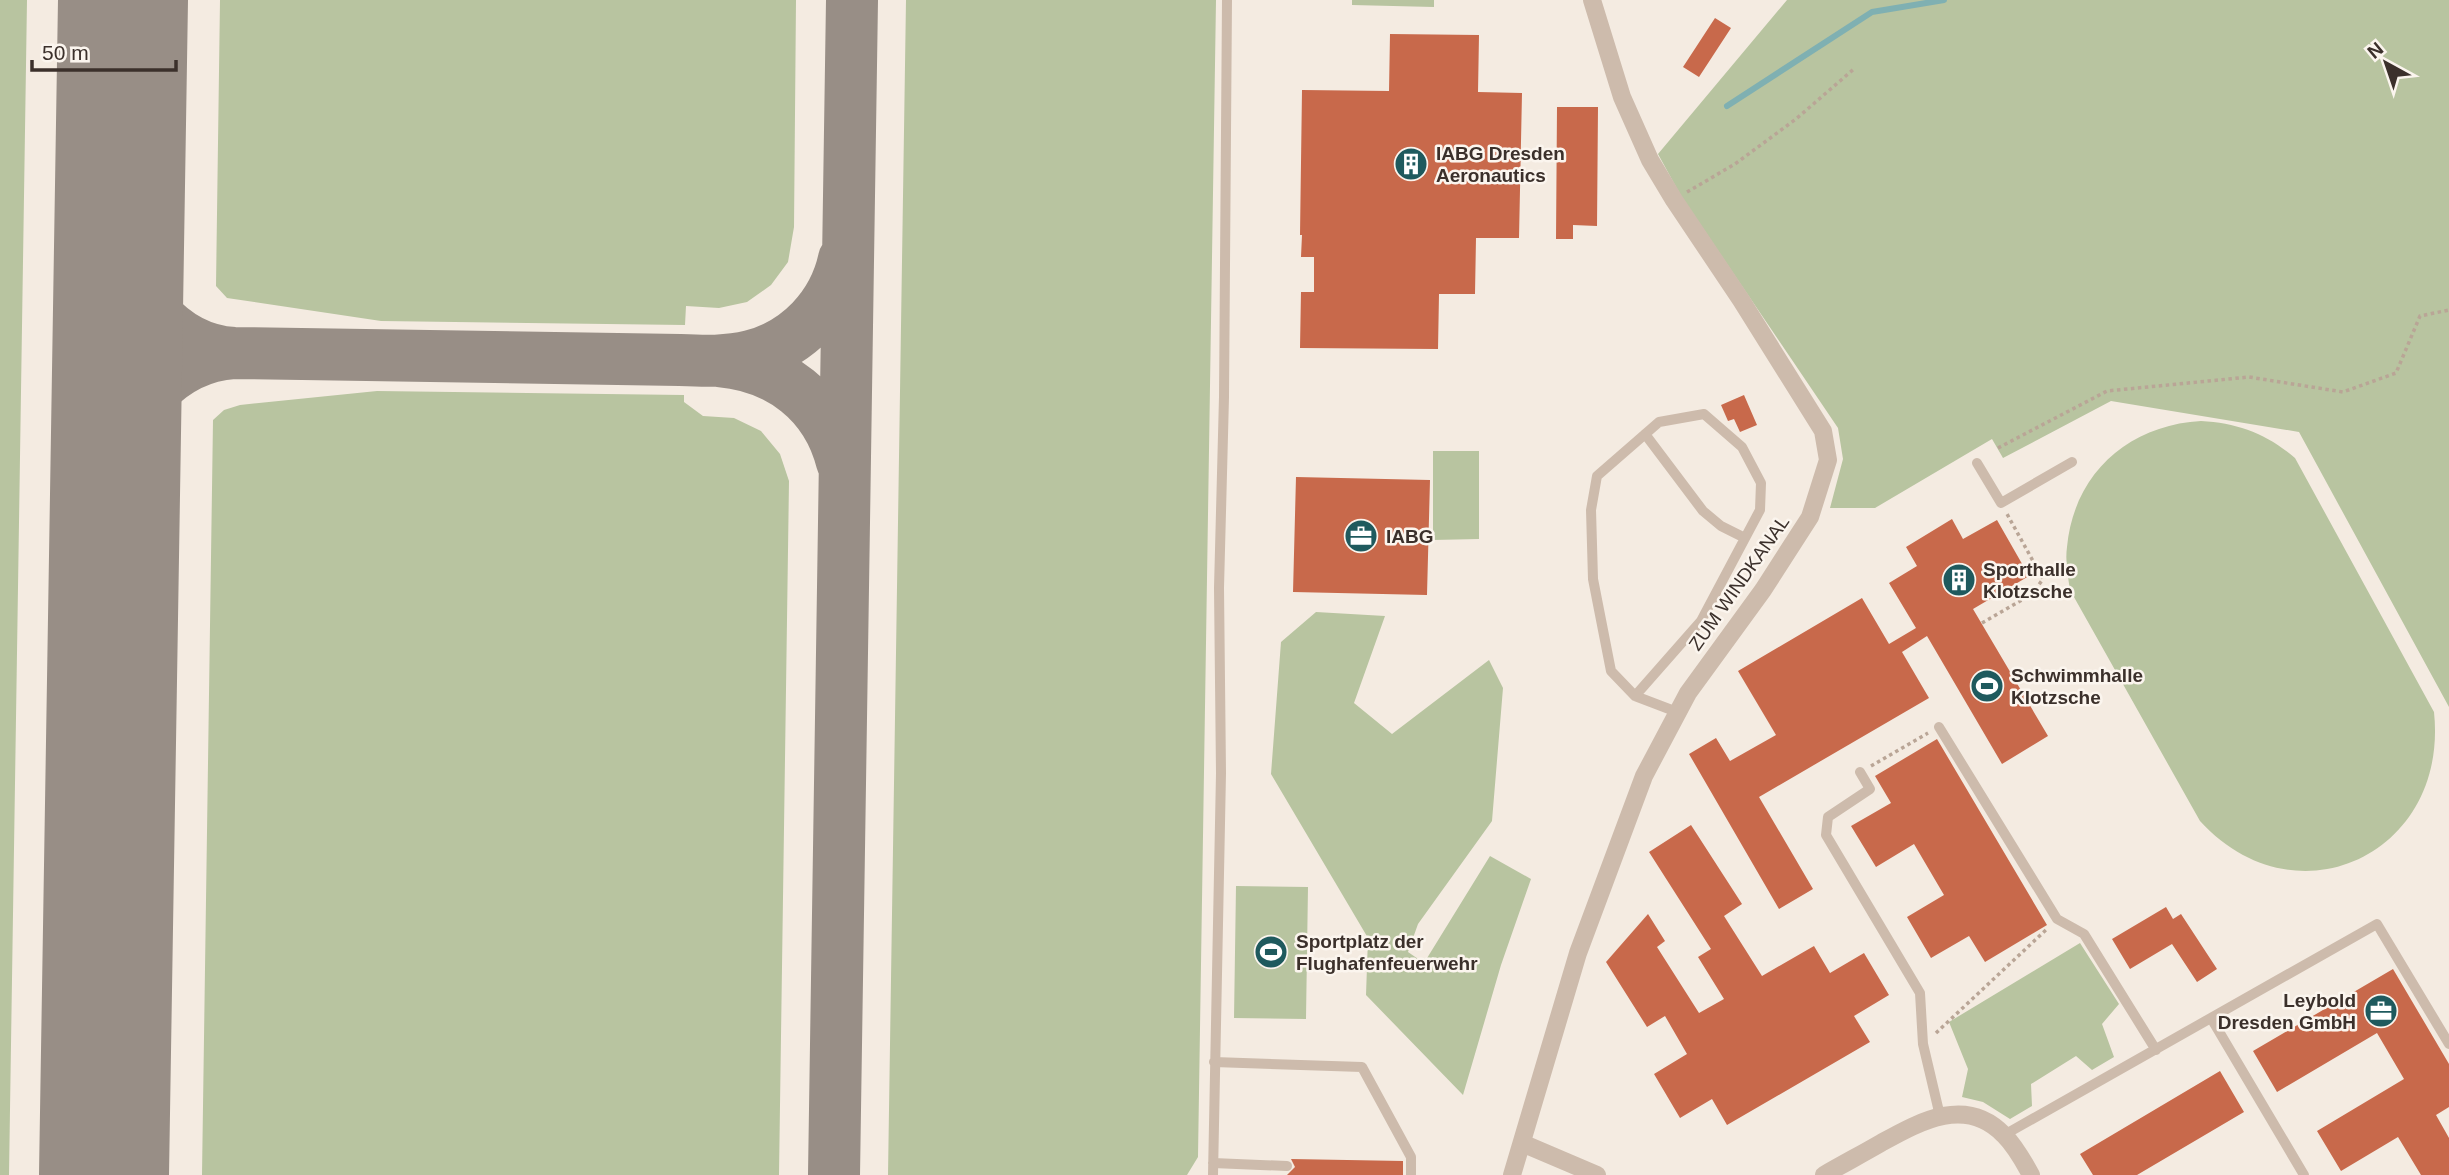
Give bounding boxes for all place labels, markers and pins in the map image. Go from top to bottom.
place label: IABG Dresden Aeronautics [1436,143,1565,186]
building icon: IABG Dresden Aeronautics [1392,145,1430,183]
office icon: IABG [1342,517,1380,555]
place label: IABG [1386,526,1434,547]
place label: Sporthalle Klotzsche [1983,559,2076,602]
building icon: Sporthalle Klotzsche [1940,561,1978,599]
place label: Schwimmhalle Klotzsche [2011,665,2143,708]
sports icon: Schwimmhalle Klotzsche [1968,667,2006,705]
place label: Sportplatz der Flughafenfeuerwehr [1296,931,1478,974]
sports icon: Sportplatz der Flughafenfeuerwehr [1252,933,1290,971]
place label: Leybold Dresden GmbH [2218,990,2356,1033]
office icon: Leybold Dresden GmbH [2362,992,2400,1030]

